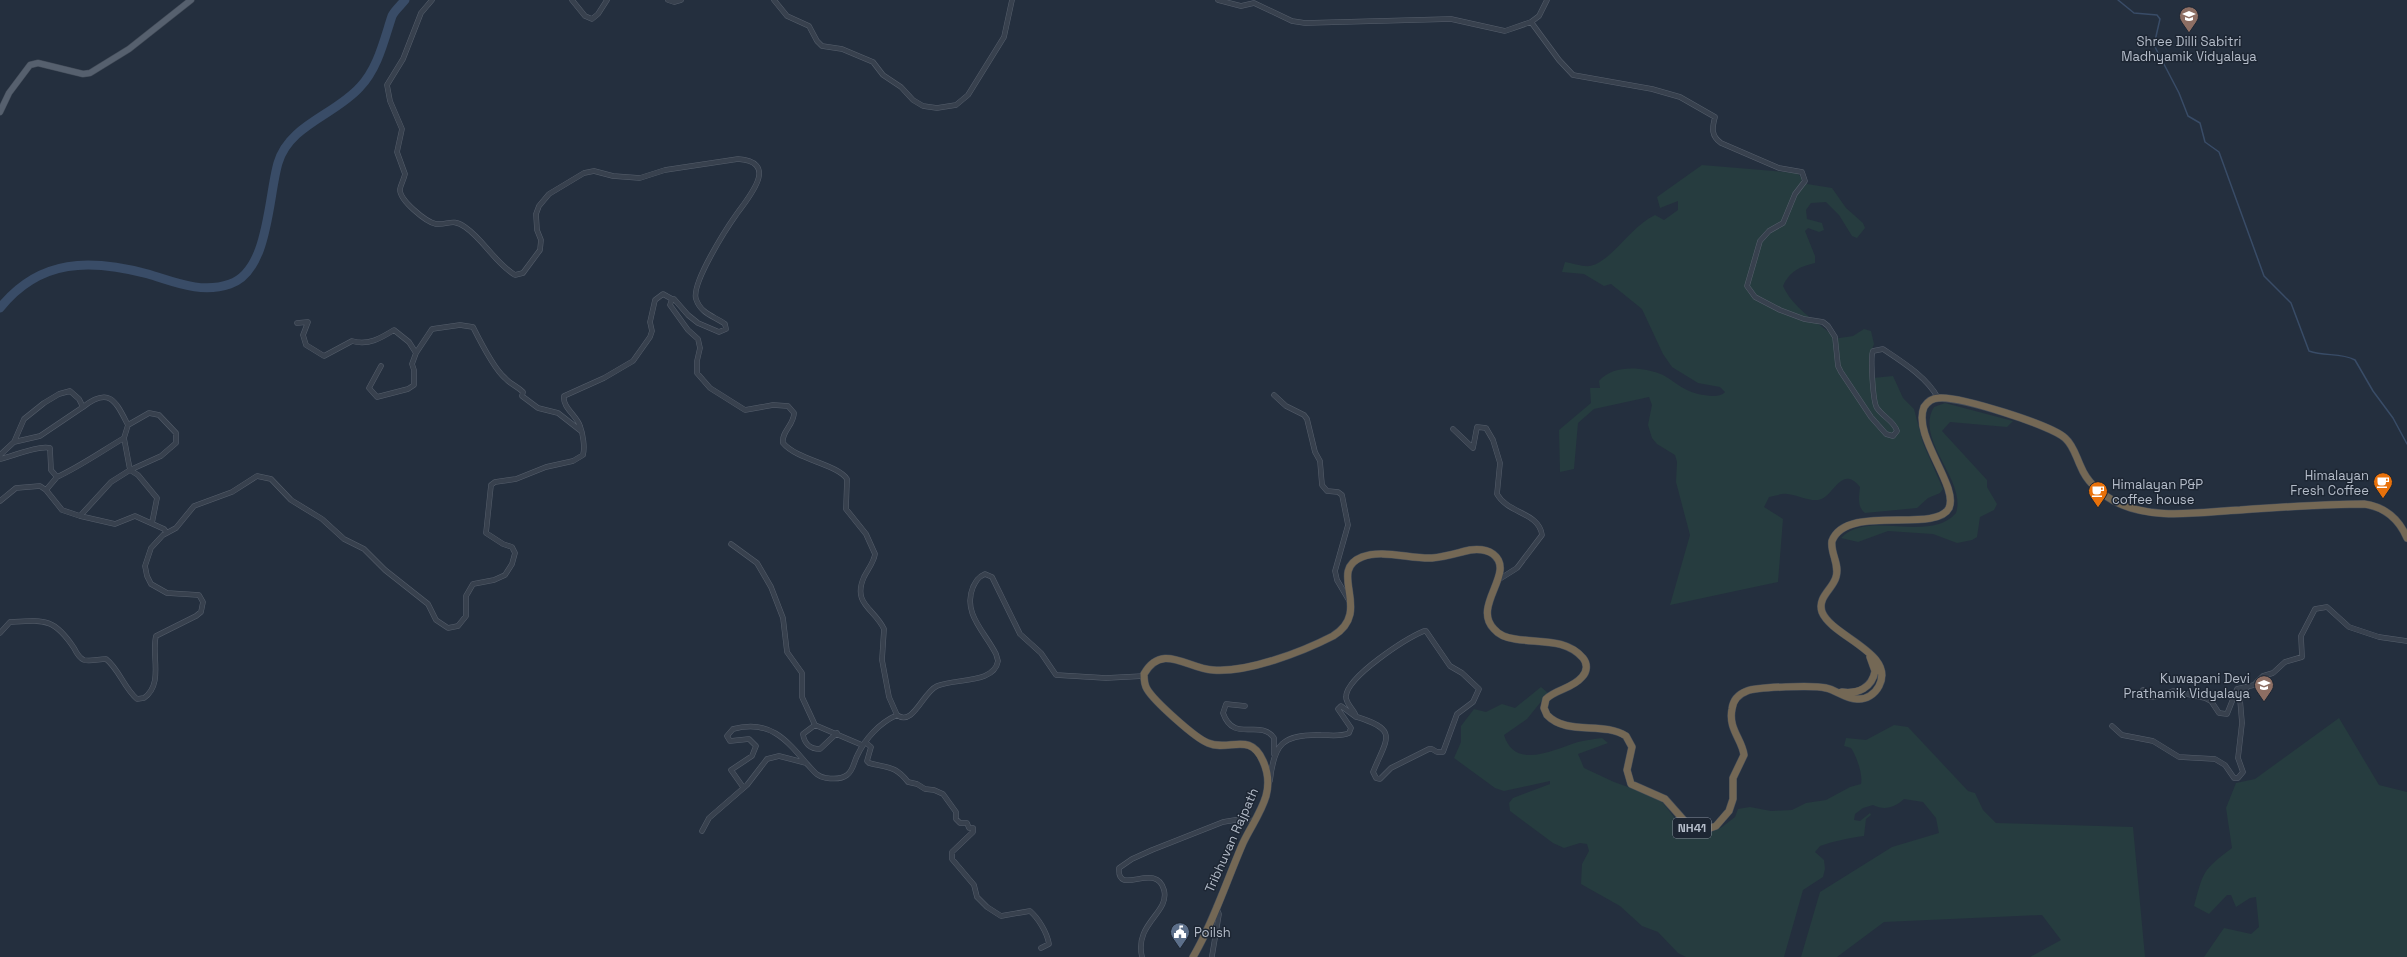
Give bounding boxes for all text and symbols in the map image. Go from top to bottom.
school or university icon: Shree Dilli Sabitri Madhyamik Vidyalaya [2178,5,2200,33]
place label: Shree Dilli Sabitri Madhyamik Vidyalaya [2121,33,2257,65]
place label: Himalayan Fresh Coffee [2290,467,2369,499]
cafe icon: Himalayan Fresh Coffee [2372,471,2394,499]
place label: Himalayan P&P coffee house [2112,476,2203,508]
cafe icon: Himalayan P&P coffee house [2087,480,2109,508]
place label: Kuwapani Devi Prathamik Vidyalaya [2124,670,2251,702]
school or university icon: Kuwapani Devi Prathamik Vidyalaya [2253,674,2275,702]
street label: Tribhuvan Rajpath [1201,785,1262,895]
road number: NH41 [1673,818,1711,838]
public building icon: Poilsh [1169,921,1191,949]
place label: Poilsh [1194,924,1231,941]

